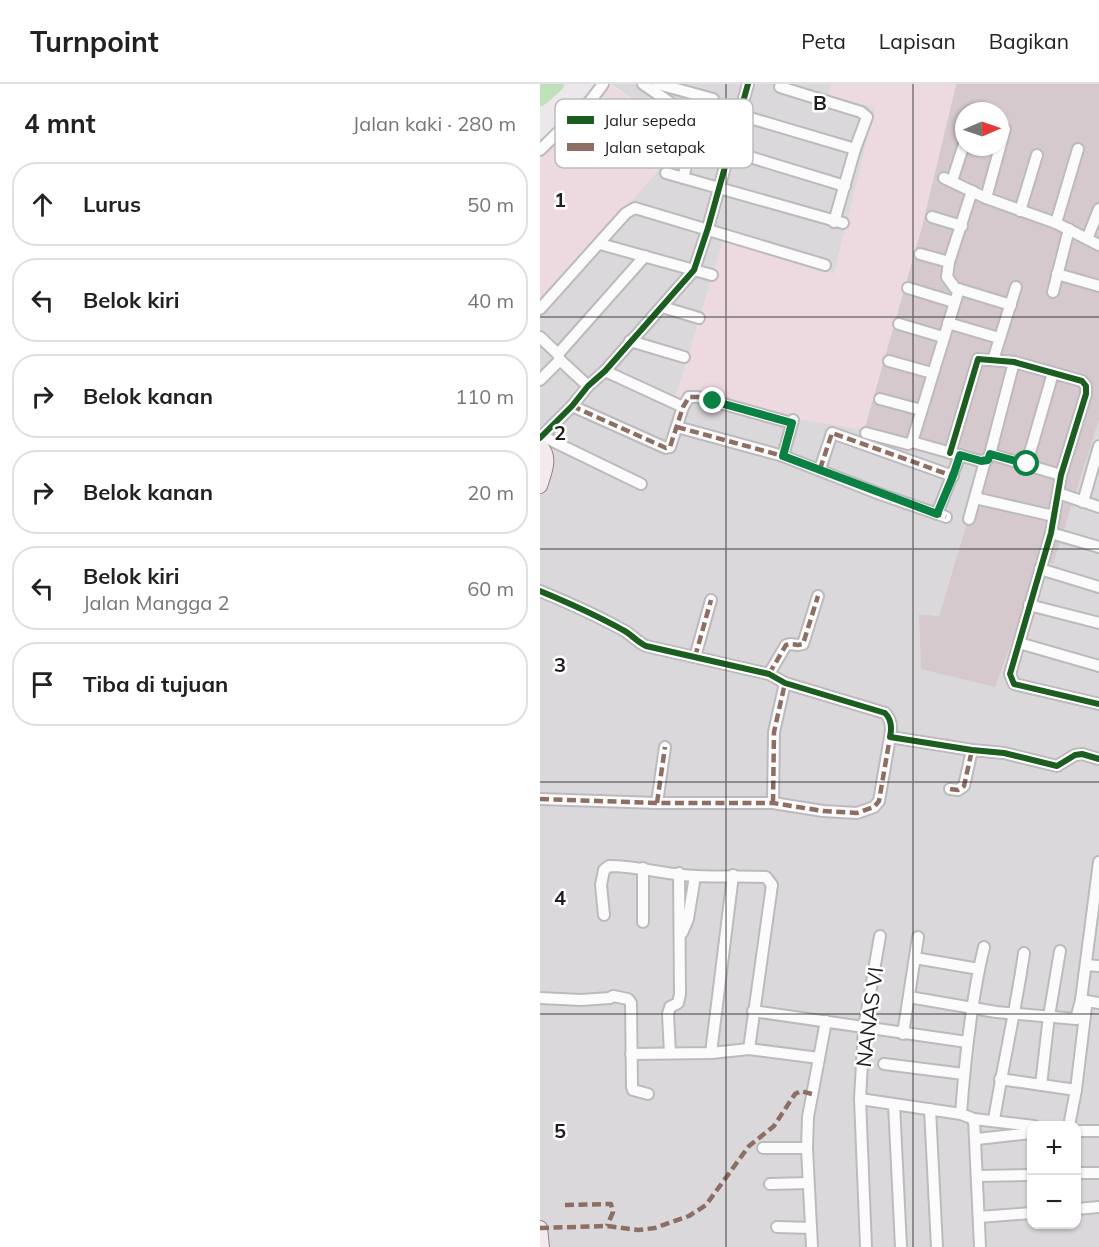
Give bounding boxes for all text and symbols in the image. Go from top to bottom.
text: Turnpoint [30,24,159,59]
text: Peta [801,28,846,54]
text: Lapisan [879,28,956,54]
text: Bagikan [989,28,1069,54]
text: B [813,90,827,115]
legend [555,99,753,168]
north arrow [955,102,1009,156]
text: 4 mnt [24,107,96,140]
text: Jalur sepeda [604,110,696,130]
text: Jalan kaki · 280 m [353,111,516,136]
text: Jalan setapak [604,137,706,157]
text: 1 [554,187,566,212]
icon: ahead [26,188,59,221]
text: Lurus [83,190,141,218]
text: 50 m [467,192,514,217]
icon: left [26,284,59,317]
text: Belok kiri [83,286,179,314]
text: 40 m [467,288,514,313]
icon: right [26,380,59,413]
text: Belok kanan [83,382,213,410]
text: 110 m [455,384,514,409]
route end [699,387,725,413]
text: 2 [554,420,566,445]
route start [1013,450,1039,476]
icon: right [26,476,59,509]
text: Belok kanan [83,478,213,506]
text: 20 m [467,480,514,505]
text: Belok kiri [83,562,179,590]
icon: left [26,572,59,605]
text: 60 m [467,576,514,601]
text: Jalan Mangga 2 [83,590,230,615]
text: 3 [554,652,566,677]
icon: arrive [26,668,59,701]
text: Tiba di tujuan [83,670,228,698]
text: 4 [554,885,566,910]
street label: NANAS VI [850,965,888,1069]
text: 5 [554,1118,566,1143]
map controls [1027,1121,1081,1229]
button: + [1027,1121,1081,1175]
button: − [1027,1175,1081,1229]

